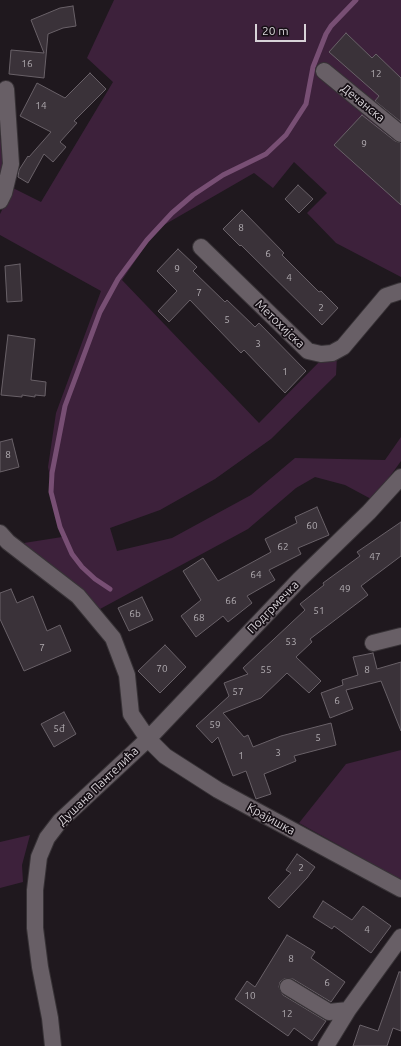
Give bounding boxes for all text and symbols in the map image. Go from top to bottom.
scale bar [257,16,308,42]
text: 20 m [262,24,289,37]
house number: 16 [21,58,33,70]
house number: 12 [370,68,382,80]
street label: Дечанска [338,81,388,125]
house number: 14 [35,100,47,112]
house number: 9 [361,138,367,150]
house number: 8 [238,222,244,234]
house number: 6 [265,248,271,260]
house number: 9 [174,263,180,275]
house number: 4 [286,272,292,284]
house number: 7 [196,287,202,299]
street label: Метохијска [252,297,308,351]
house number: 2 [318,302,324,314]
house number: 5 [224,314,230,326]
house number: 3 [255,338,261,350]
house number: 1 [282,366,288,378]
house number: 8 [5,449,11,461]
house number: 60 [306,520,318,532]
house number: 62 [277,541,289,553]
house number: 47 [369,551,381,563]
house number: 64 [250,569,262,581]
street label: Подгрмечка [244,577,302,637]
house number: 49 [339,583,351,595]
house number: 66 [225,595,237,607]
house number: 51 [313,605,325,617]
house number: 6b [129,608,141,620]
house number: 68 [193,612,205,624]
house number: 53 [285,636,297,648]
house number: 7 [39,642,45,654]
house number: 70 [156,663,168,675]
house number: 55 [260,664,272,676]
house number: 8 [364,664,370,676]
house number: 57 [232,686,244,698]
house number: 6 [334,695,340,707]
house number: 59 [209,719,221,731]
house number: 5đ [53,723,65,735]
house number: 5 [315,732,321,744]
street label: Душана Пантелића [55,744,141,828]
house number: 3 [275,747,281,759]
house number: 1 [238,750,244,762]
street label: Крајишка [245,800,297,838]
house number: 2 [298,862,304,874]
house number: 4 [364,924,370,936]
house number: 8 [288,953,294,965]
house number: 6 [324,977,330,989]
house number: 10 [244,990,256,1002]
house number: 12 [281,1008,293,1020]

